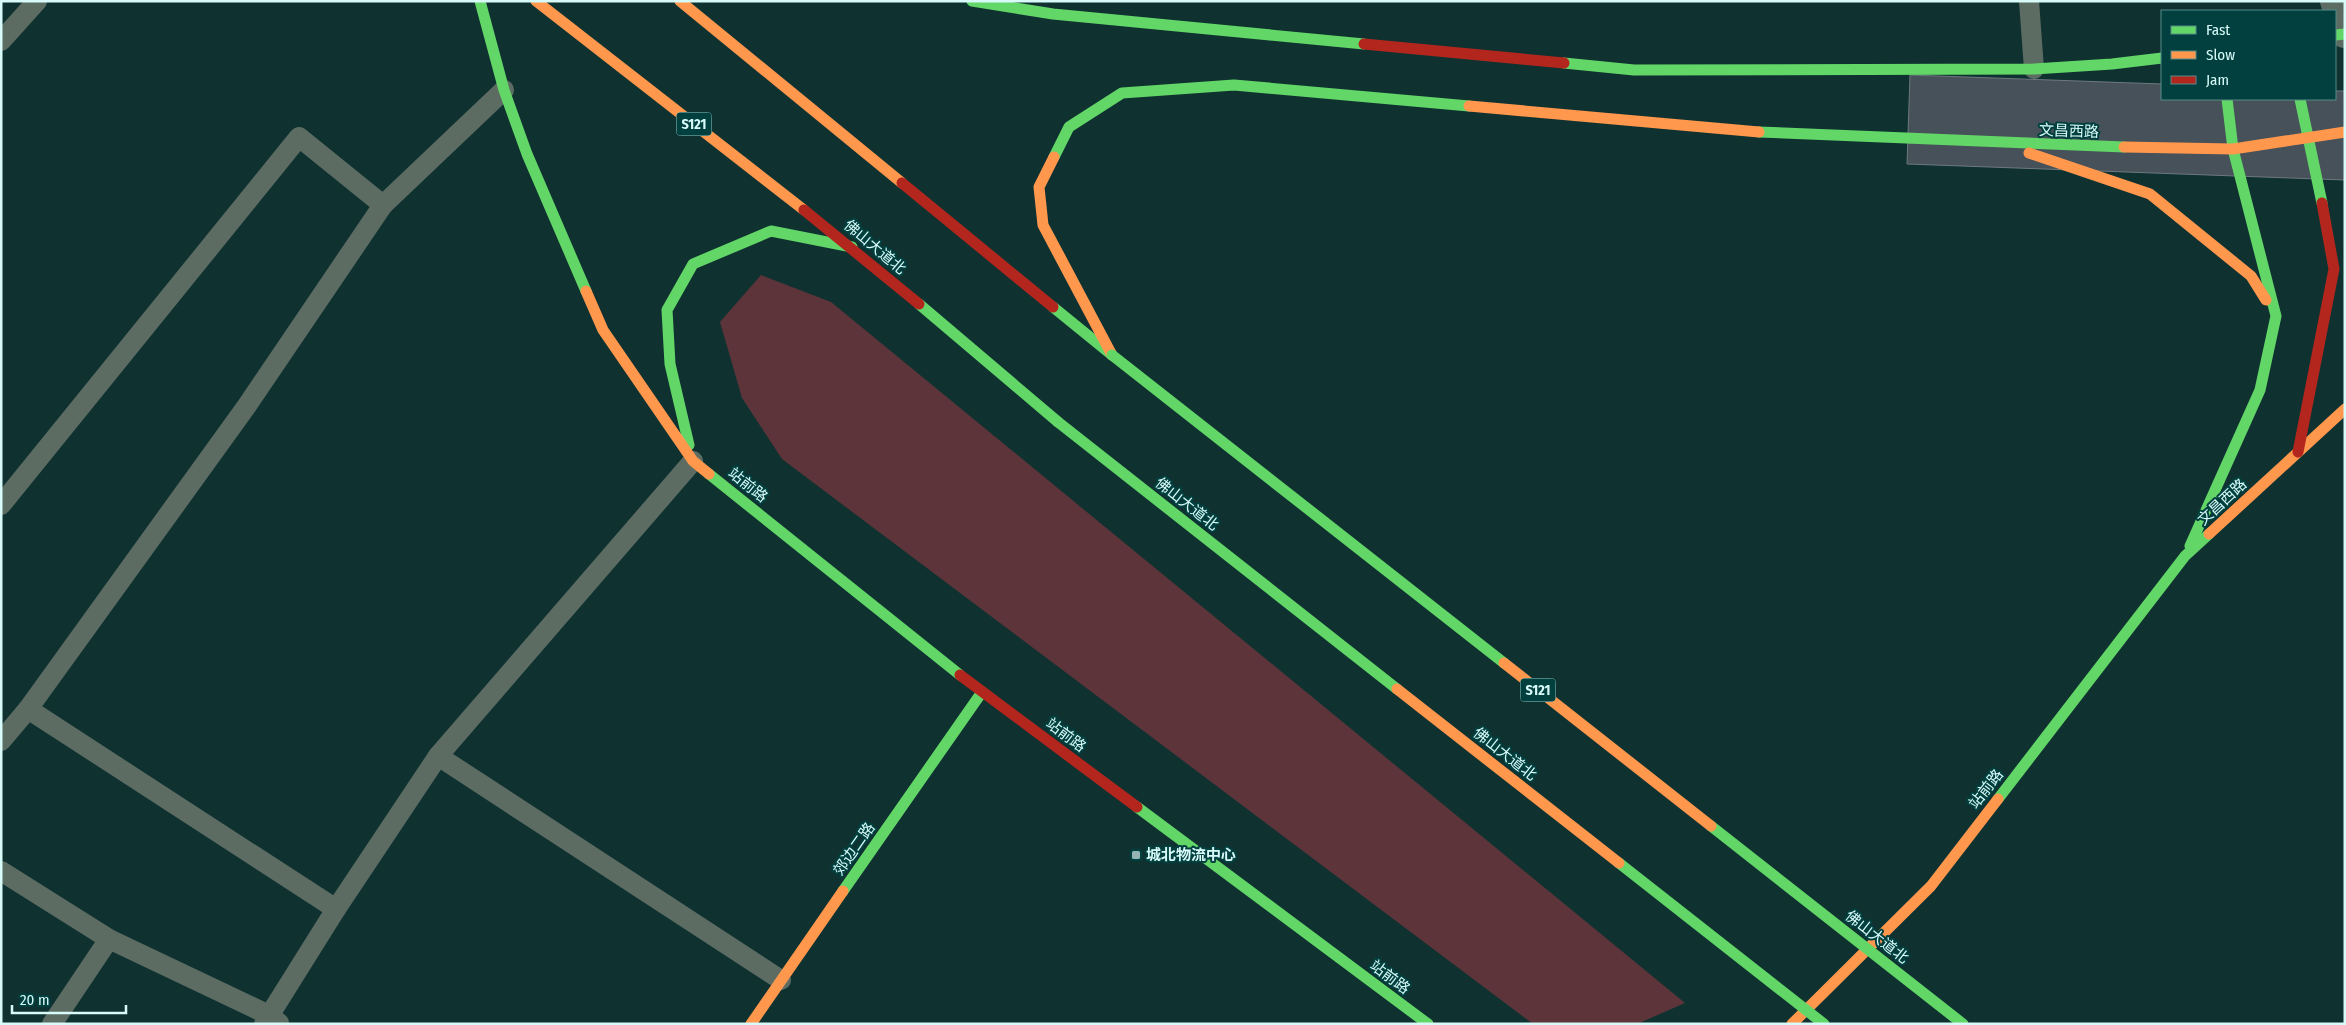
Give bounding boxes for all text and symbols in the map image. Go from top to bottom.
legend [2161,10,2336,100]
text: Fast [2206,21,2230,39]
text: Slow [2206,46,2235,64]
text: Jam [2206,71,2229,89]
road number: S121 [676,112,712,136]
street label: 文昌西路 [2039,121,2099,141]
street label: 佛山大道北 [840,216,910,278]
street label: 站前路 [725,464,771,506]
street label: 佛山大道北 [1152,474,1222,534]
street label: 文昌西路 [2194,475,2250,529]
road number: S121 [1520,678,1556,702]
street label: 站前路 [1043,714,1089,756]
street label: 佛山大道北 [1470,724,1540,784]
street label: 站前路 [1965,766,2007,812]
street label: 郊边二路 [829,819,879,879]
place label: 城北物流中心 [1146,846,1236,864]
marker: 城北物流中心 [1130,849,1142,861]
street label: 佛山大道北 [1842,907,1912,967]
street label: 站前路 [1367,956,1413,998]
scale bar [12,982,126,1014]
text: 20 m [20,991,50,1009]

